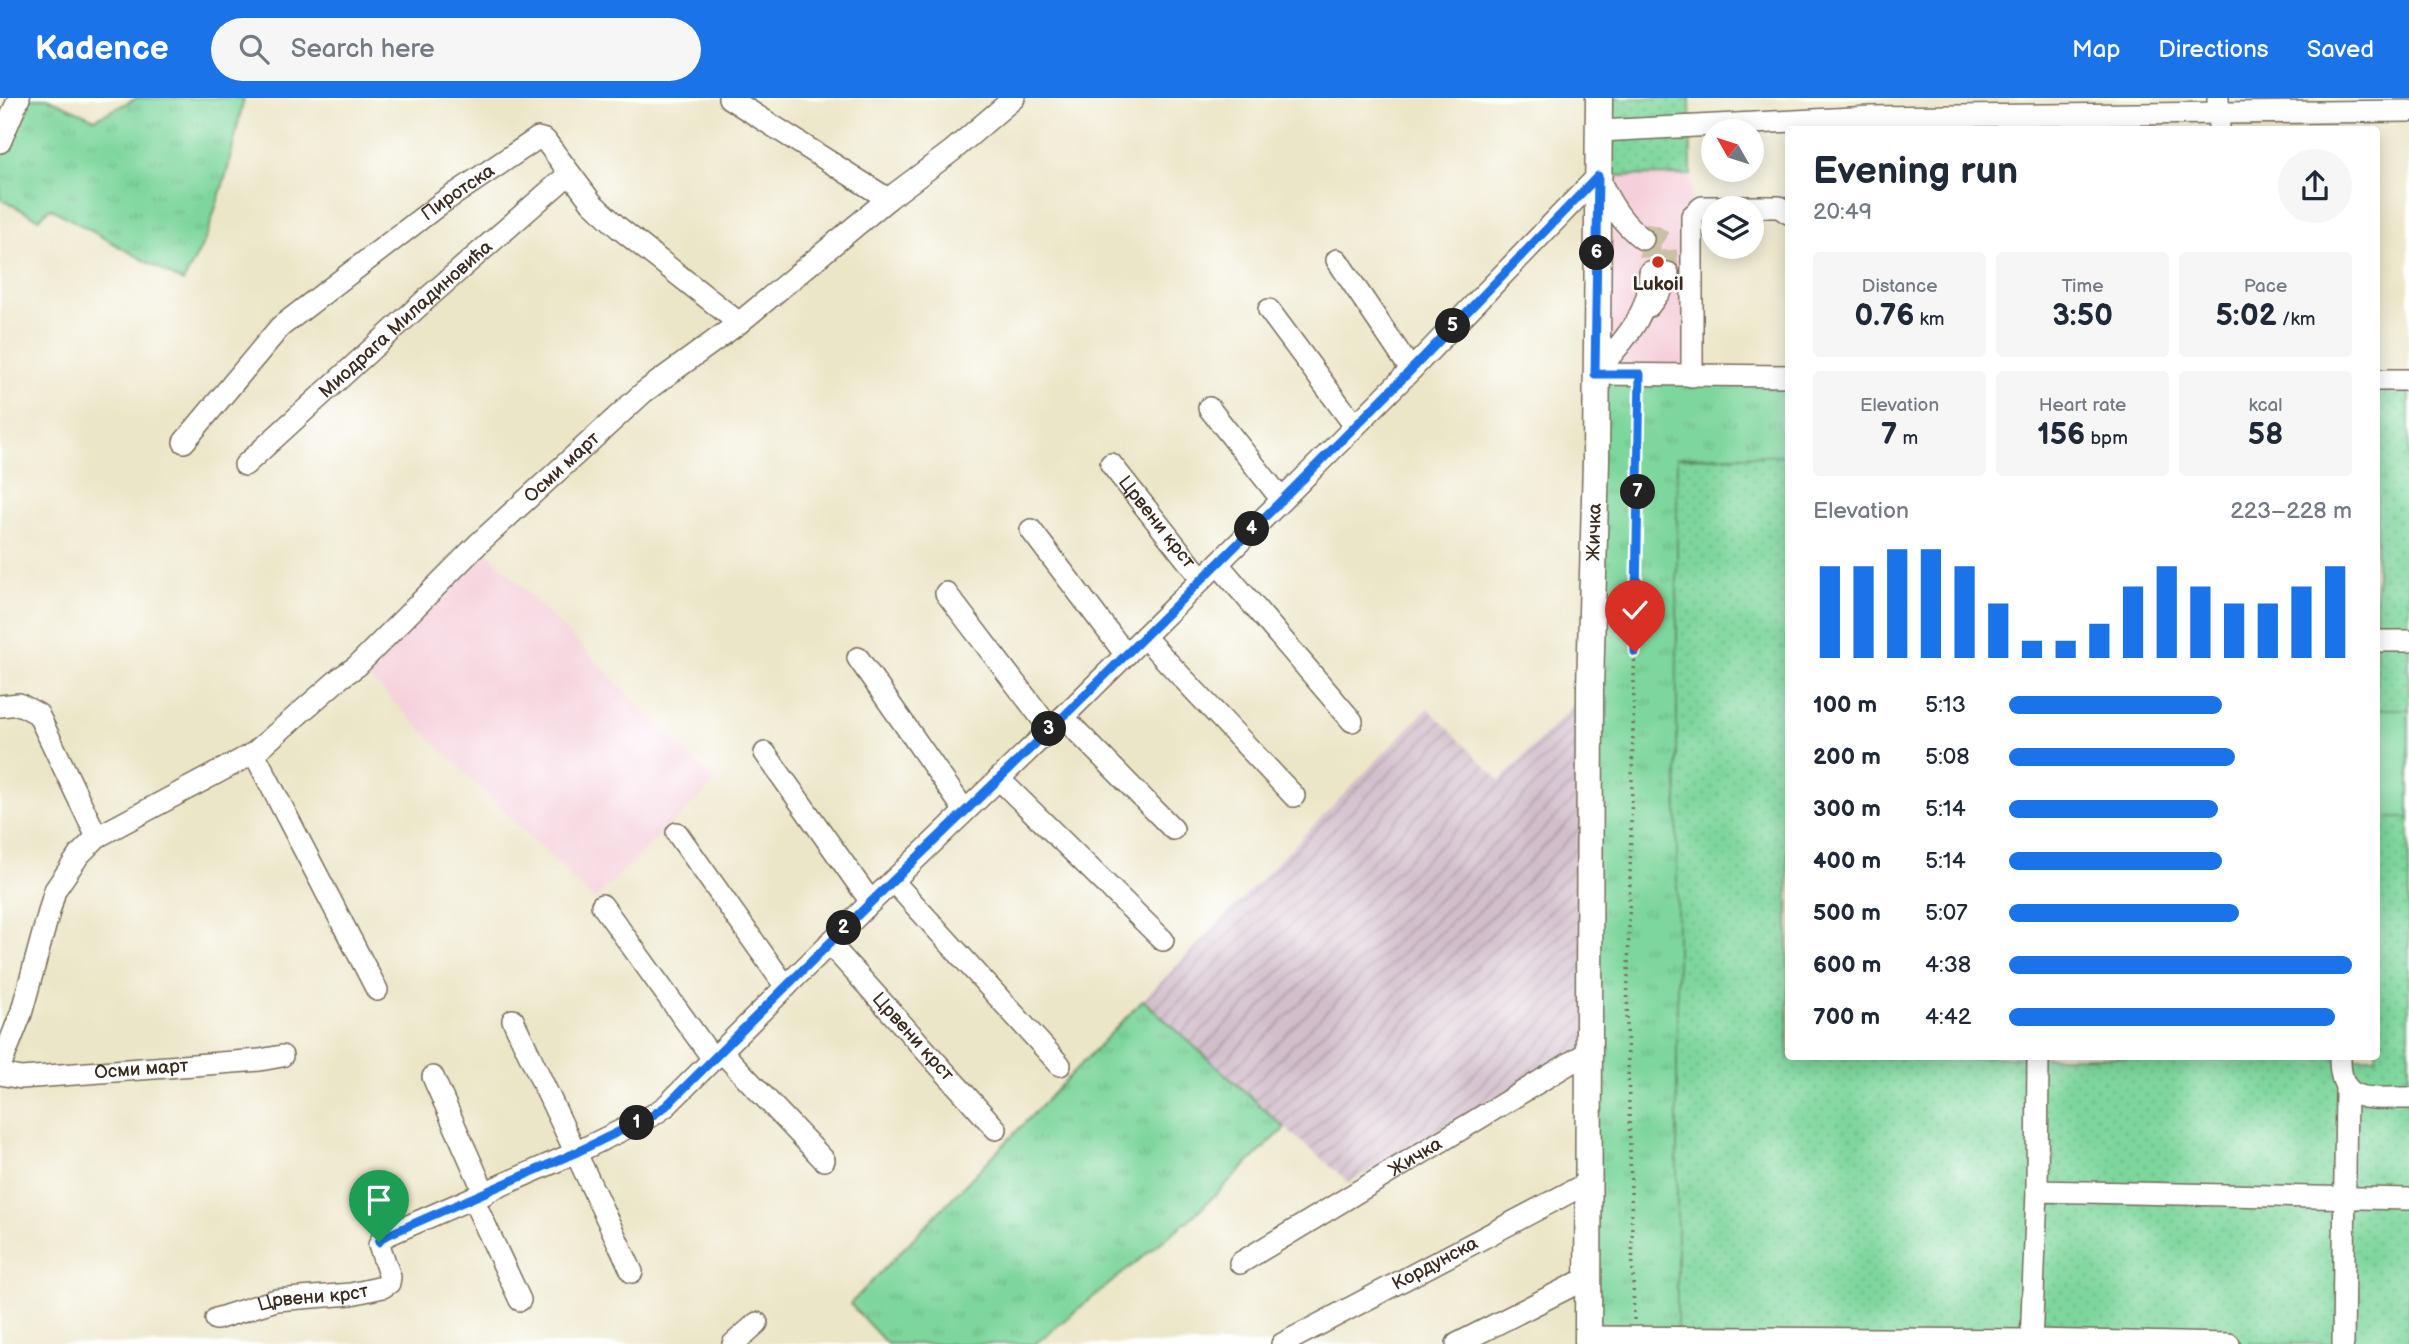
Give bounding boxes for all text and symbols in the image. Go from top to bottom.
search box [211,18,701,81]
text: Kadence [35,29,169,69]
icon: search [235,30,273,68]
text: Search here [291,34,435,65]
text: Map [2072,35,2120,64]
text: Directions [2158,35,2269,64]
text: Saved [2307,35,2374,64]
north arrow [1701,119,1764,182]
map controls [1701,119,1764,259]
text: Evening run [1813,149,2018,194]
button: share [2278,149,2352,223]
street label: Пиротска [417,159,499,226]
button: layers [1701,196,1764,259]
text: 20:49 [1813,198,1872,226]
street label: Миодрага Миладиновића [314,235,497,403]
pin: 6 [1580,236,1614,270]
text: 6 [1591,241,1602,264]
marker: Lukoil [1650,254,1666,270]
place label: Lukoil [1632,273,1684,296]
text: Distance [1862,275,1937,298]
text: Time [2061,275,2104,298]
text: Pace [2244,275,2287,298]
text: 0.76 [1855,298,1914,334]
text: 3:50 [2052,298,2113,334]
text: 5:02 [2216,298,2277,334]
pin: 5 [1436,308,1470,344]
text: km [1914,308,1944,331]
text: /km [2277,308,2315,331]
text: 5 [1447,314,1458,337]
text: Elevation [1860,394,1939,417]
text: Heart rate [2039,394,2126,417]
text: kcal [2248,394,2283,417]
text: 7 [1881,417,1897,453]
text: 156 [2037,417,2085,453]
text: 58 [2248,417,2283,453]
street label: Осми март [519,427,604,507]
text: m [1897,427,1918,450]
text: bpm [2085,427,2128,450]
street label: Црвени крст [1113,471,1201,573]
pin: 7 [1620,474,1656,510]
text: 7 [1632,480,1643,503]
text: Elevation [1813,497,1909,525]
text: 223–228 m [2230,497,2352,525]
street label: Жичка [1582,503,1606,561]
pin: 4 [1234,512,1270,546]
text: 4 [1246,517,1257,540]
pin [1605,580,1665,652]
icon: check [1616,591,1654,629]
text: 100 m [1813,691,1877,719]
text: 5:13 [1925,691,1966,719]
pin: 3 [1032,712,1066,746]
text: 3 [1043,717,1054,740]
text: 200 m [1813,743,1881,771]
text: 5:08 [1925,743,1970,771]
text: 300 m [1813,795,1881,823]
text: 5:14 [1925,795,1966,823]
text: 400 m [1813,847,1881,875]
text: 5:14 [1925,847,1966,875]
text: 500 m [1813,899,1881,927]
text: 5:07 [1925,899,1968,927]
pin: 2 [826,910,862,946]
text: 2 [838,916,849,939]
text: 600 m [1813,951,1881,979]
text: 4:38 [1925,951,1971,979]
street label: Црвени крст [867,988,959,1086]
text: 700 m [1813,1003,1880,1031]
text: 4:42 [1925,1003,1971,1031]
street label: Осми март [93,1054,189,1084]
pin: 1 [620,1105,654,1140]
text: 1 [633,1111,641,1134]
street label: Жичка [1385,1132,1446,1182]
pin [349,1170,409,1242]
icon: arrive [360,1181,398,1219]
street label: Кордунска [1388,1231,1482,1295]
street label: Црвени крст [255,1279,371,1317]

